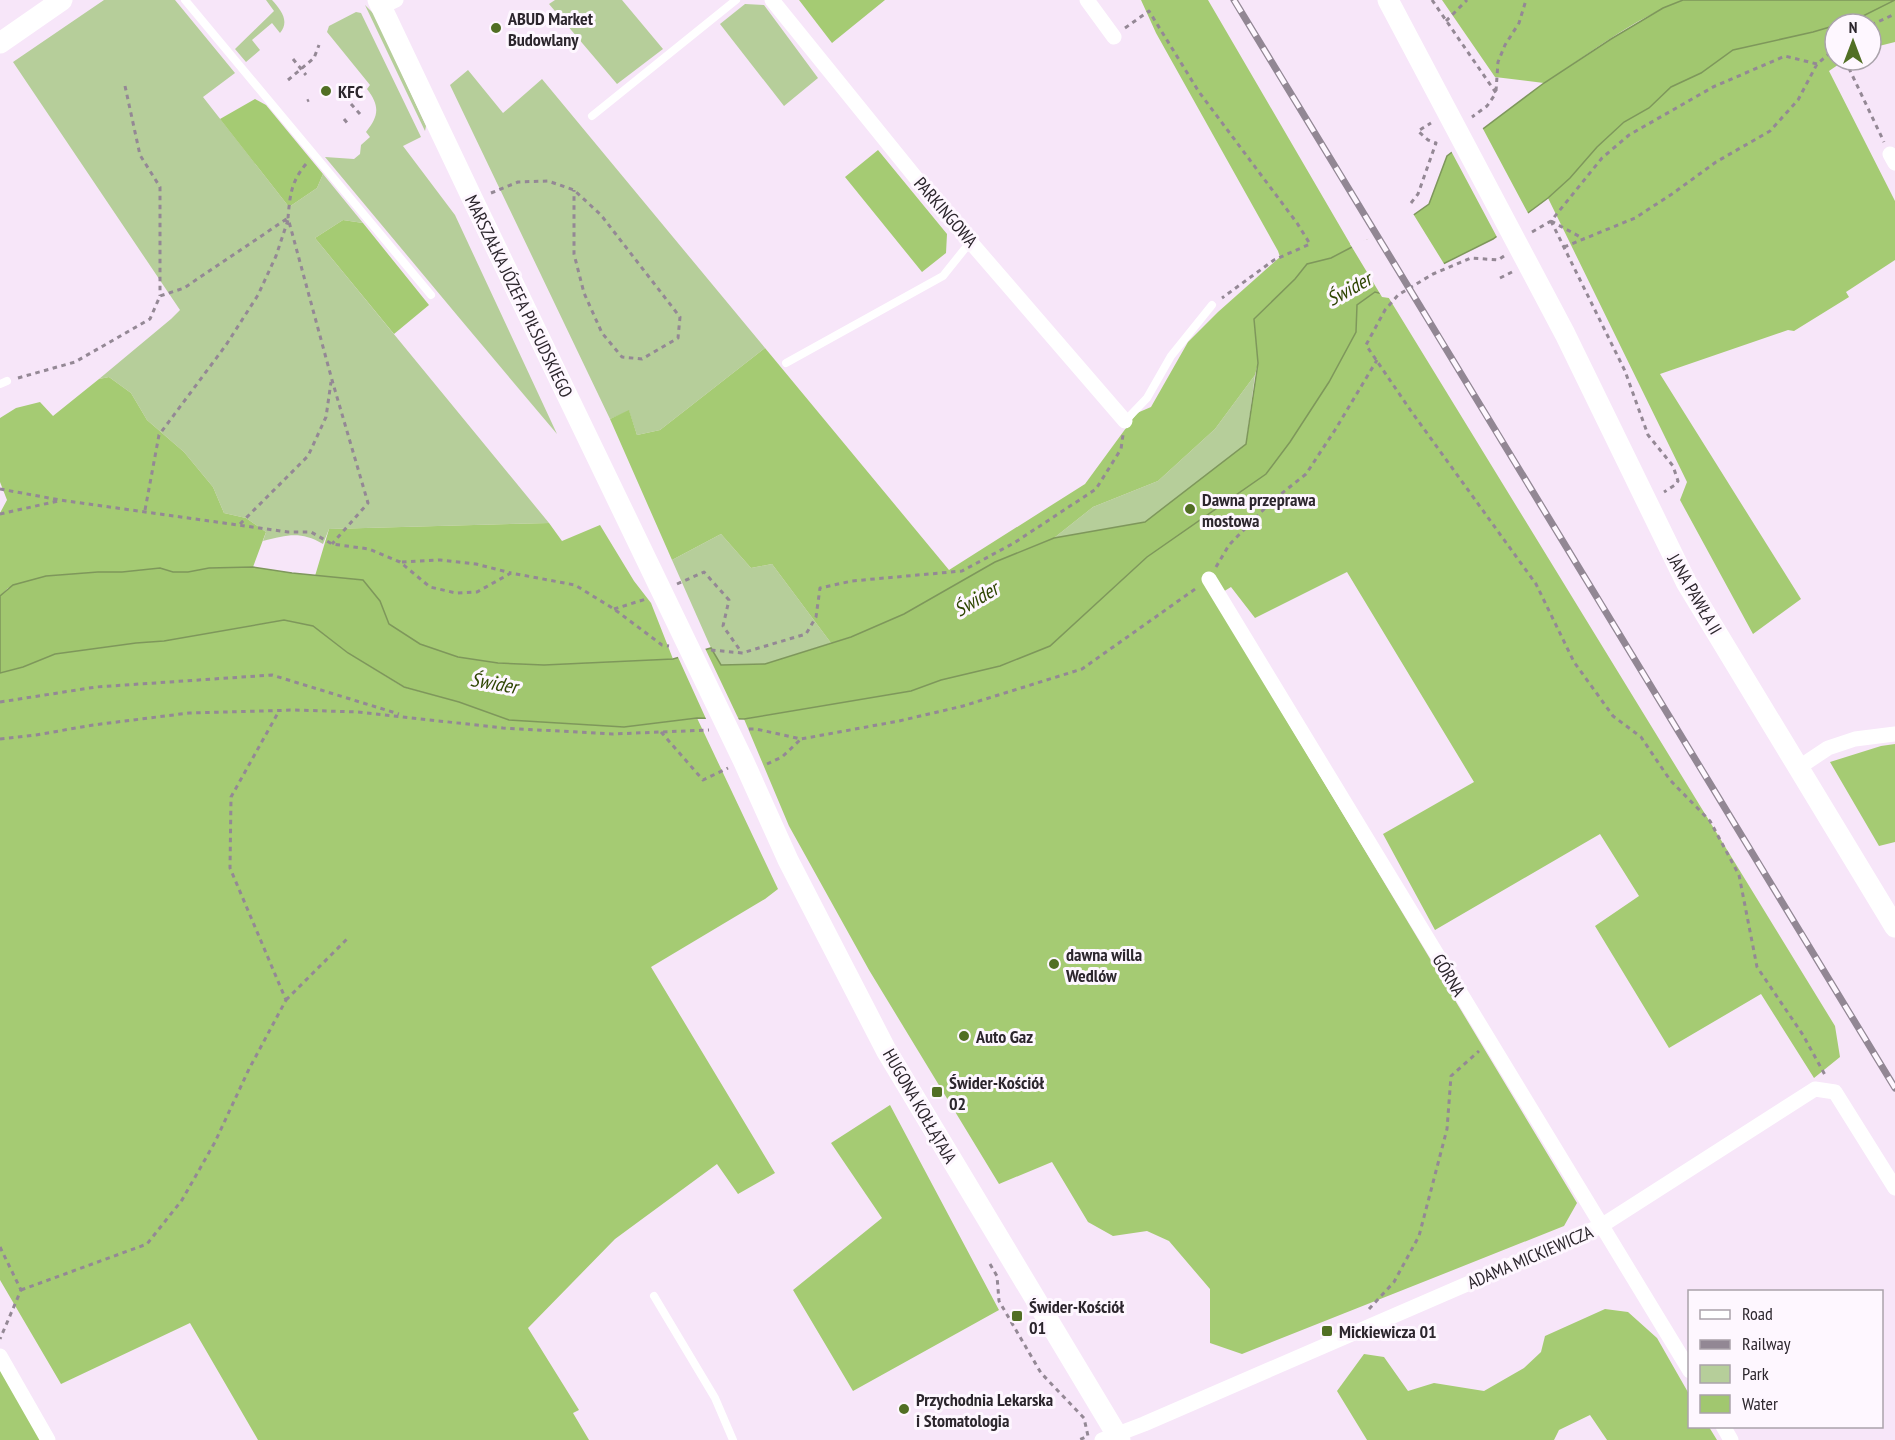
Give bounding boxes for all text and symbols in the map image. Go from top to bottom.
place label: ABUD Market Budowlany [507,7,594,51]
north arrow [1823,12,1883,72]
text: N [1849,17,1857,37]
marker: ABUD Market Budowlany [489,21,503,35]
place label: KFC [338,80,363,103]
marker: KFC [319,84,333,98]
street label: PARKINGOWA [909,172,983,252]
street label: MARSZAŁKA JÓZEFA PIŁSUDSKIEGO [460,191,578,401]
water label: Świder [1322,265,1378,312]
place label: Dawna przeprawa mostowa [1202,488,1316,532]
marker: Dawna przeprawa mostowa [1183,502,1197,516]
street label: JANA PAWŁA II [1662,549,1727,638]
water label: Świder [949,574,1005,622]
water label: Świder [469,666,522,700]
place label: dawna willa Wedlów [1065,943,1142,987]
street label: GÓRNA [1427,950,1471,1001]
marker: dawna willa Wedlów [1047,957,1061,971]
place label: Auto Gaz [975,1025,1033,1048]
marker: Auto Gaz [957,1029,971,1043]
street label: HUGONA KOŁŁĄTAJA [878,1045,962,1168]
place label: Świder-Kościół 02 [949,1071,1044,1115]
marker: Świder-Kościół 02 [930,1085,944,1099]
street label: ADAMA MICKIEWICZA [1464,1220,1597,1294]
legend [1688,1290,1883,1428]
place label: Świder-Kościół 01 [1029,1295,1124,1339]
text: Road [1742,1302,1773,1325]
marker: Świder-Kościół 01 [1010,1309,1024,1323]
place label: Mickiewicza 01 [1339,1320,1437,1343]
marker: Mickiewicza 01 [1320,1324,1334,1338]
text: Railway [1742,1332,1791,1355]
text: Park [1742,1362,1769,1385]
place label: Przychodnia Lekarska i Stomatologia [916,1388,1053,1432]
text: Water [1742,1392,1778,1415]
marker: Przychodnia Lekarska i Stomatologia [897,1402,911,1416]

